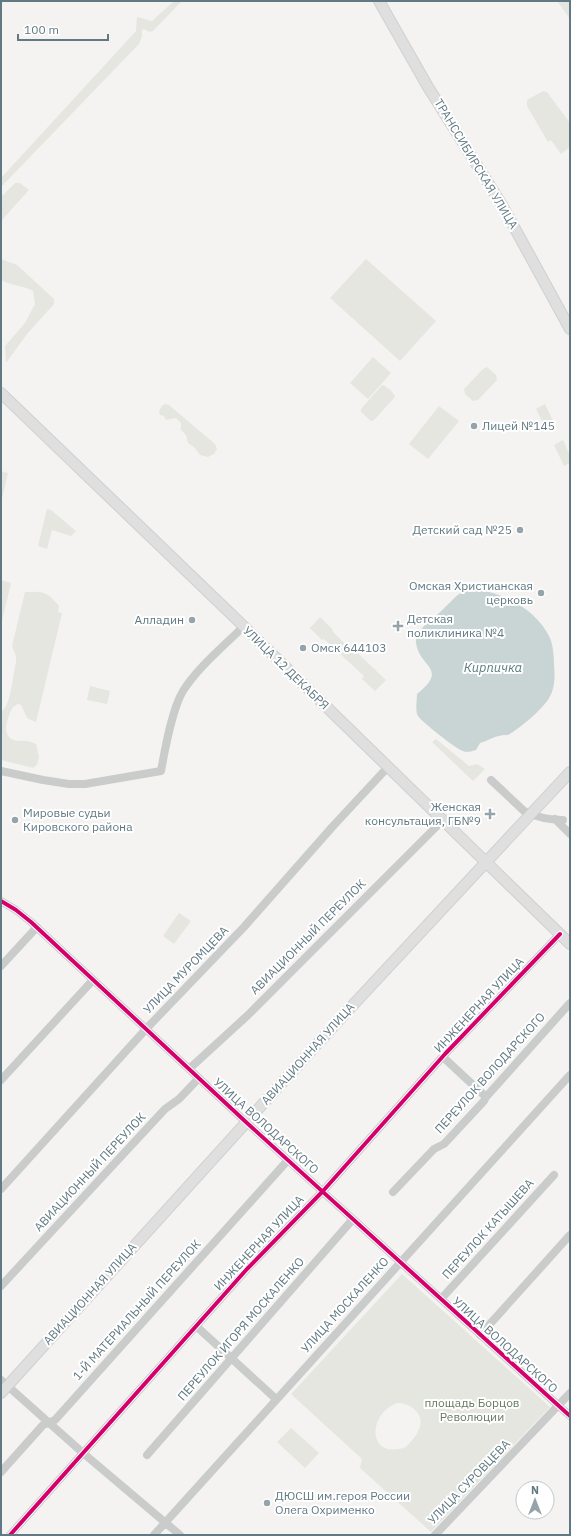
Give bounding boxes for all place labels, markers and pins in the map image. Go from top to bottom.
place label: Лицей №145 [482,418,555,433]
marker: Лицей №145 [469,421,479,431]
place label: Детский сад №25 [412,522,512,537]
marker: Детский сад №25 [515,525,525,535]
place label: Омская Христианская церковь [409,578,533,607]
marker: Омская Христианская церковь [536,588,546,598]
place label: Детская поликлиника №4 [407,611,504,640]
place label: Алладин [135,612,184,627]
marker: Алладин [187,615,197,625]
marker: Детская поликлиника №4 [392,620,404,632]
place label: Омск 644103 [311,640,387,655]
marker: Омск 644103 [298,643,308,653]
place label: Женская консультация, ГБ№9 [365,799,481,828]
place label: Мировые судьи Кировского района [23,805,133,834]
marker: Женская консультация, ГБ№9 [484,808,496,820]
marker: Мировые судьи Кировского района [10,815,20,825]
place label: ДЮСШ им.героя России Олега Охрименко [275,1488,410,1517]
marker: ДЮСШ им.героя России Олега Охрименко [262,1498,272,1508]

